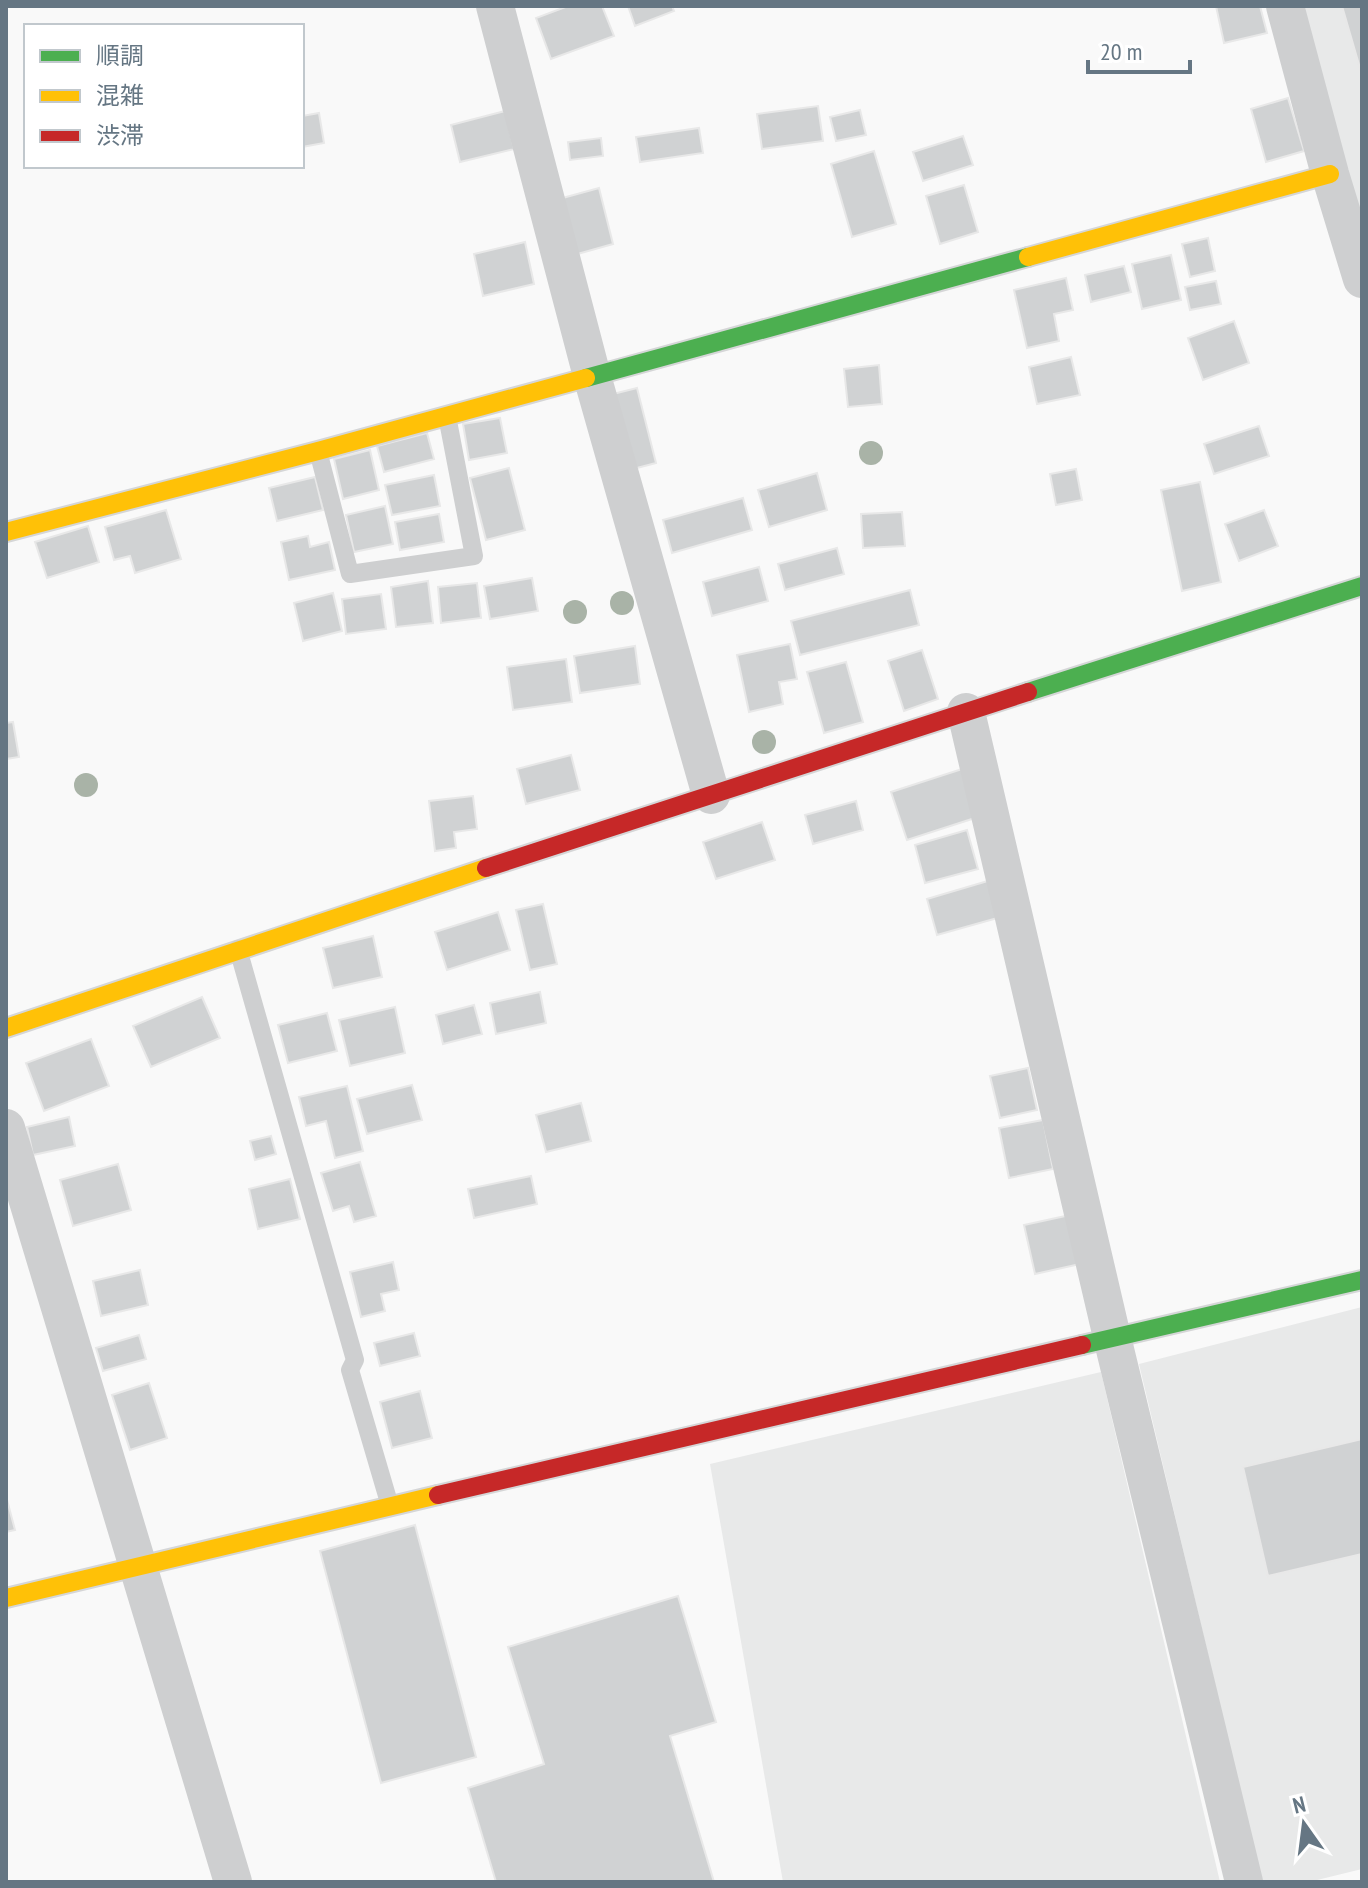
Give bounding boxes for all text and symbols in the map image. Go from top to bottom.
legend [24,24,304,168]
scale bar [1088,24,1190,74]
text: 20 m [1100,36,1142,67]
text: 順調 [96,40,144,71]
text: 混雑 [96,80,144,111]
text: 渋滞 [96,120,144,151]
north arrow [1264,1784,1344,1864]
text: N [1290,1790,1308,1820]

